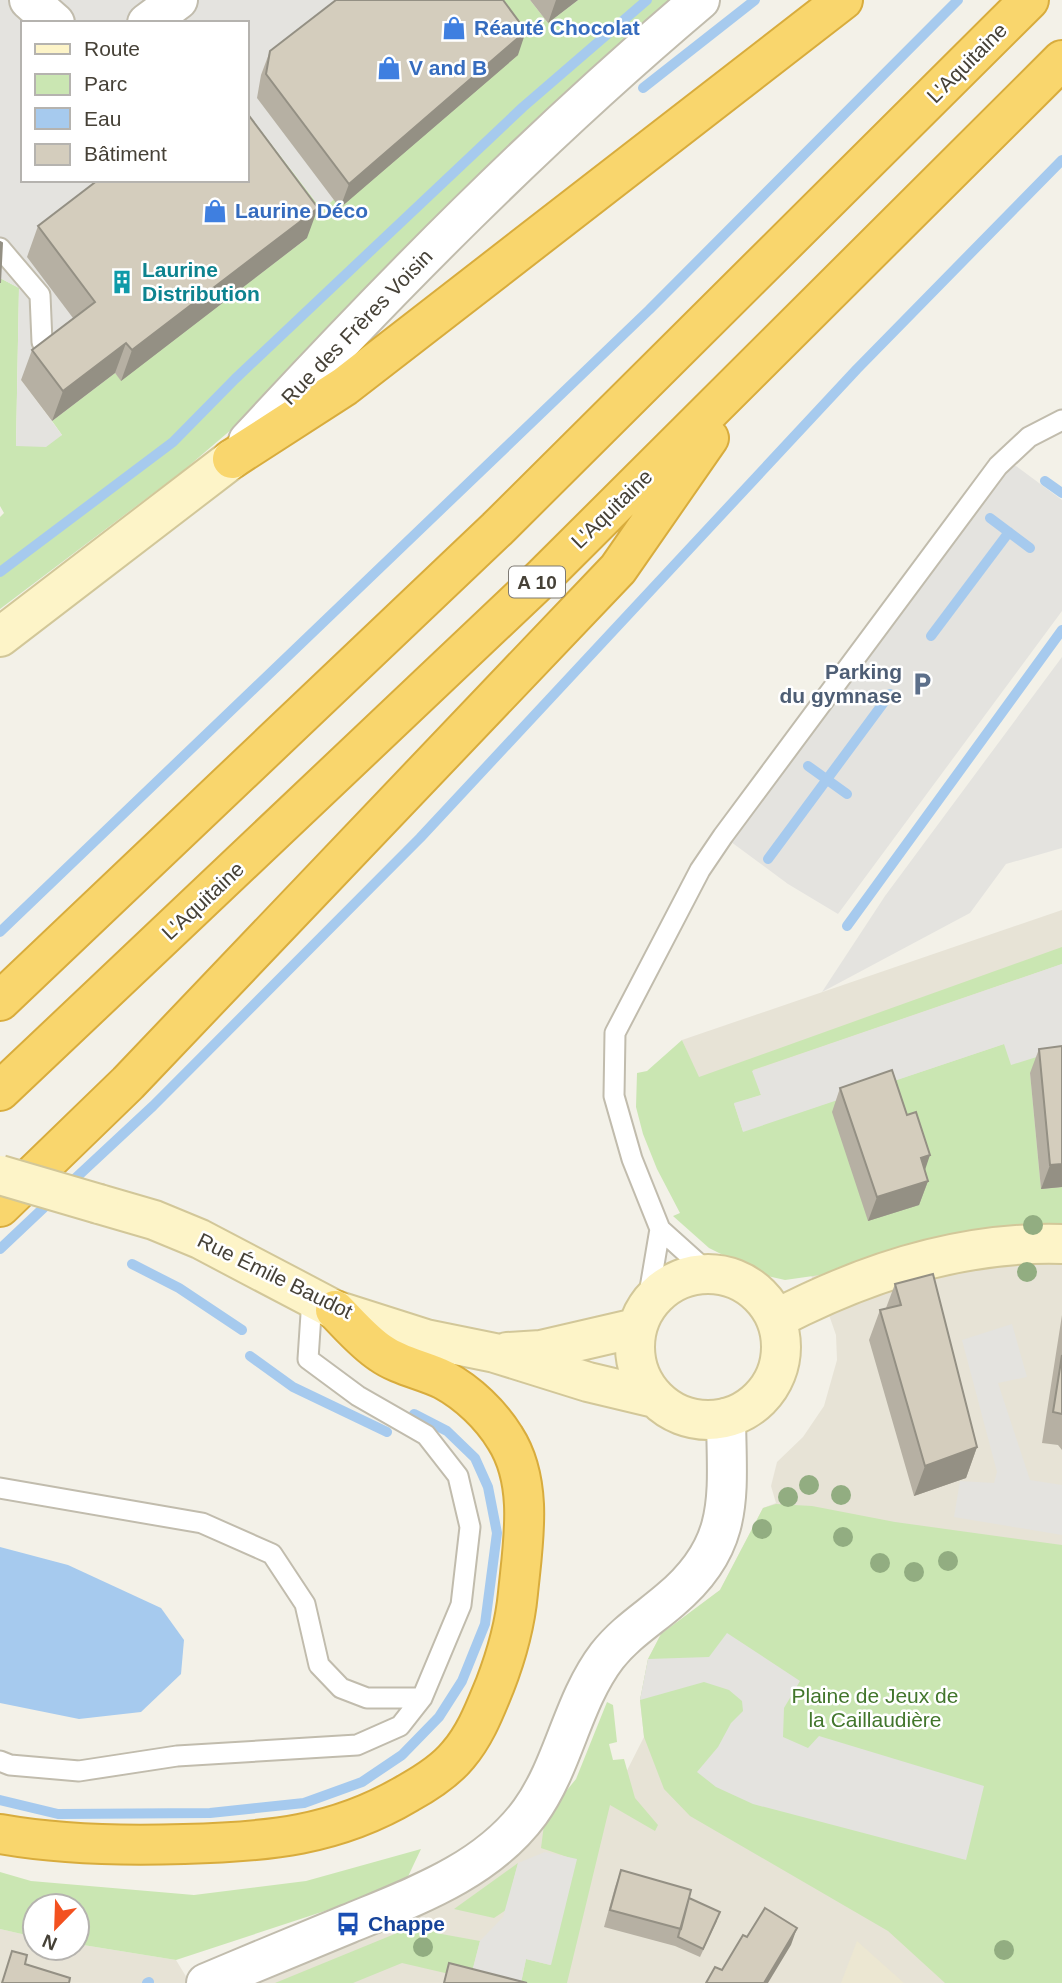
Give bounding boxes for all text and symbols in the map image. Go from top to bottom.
shop icon: Réauté Chocolat [440,14,468,42]
place label: Réauté Chocolat [474,16,640,39]
street label: L'Aquitaine [922,18,1011,107]
legend [21,21,248,182]
text: Route [84,37,140,60]
shop icon: V and B [375,54,403,82]
place label: V and B [409,56,487,79]
text: Parc [84,72,127,95]
text: Eau [84,107,121,130]
text: Bâtiment [84,142,167,165]
shop icon: Laurine Déco [201,197,229,225]
place label: Laurine Déco [235,199,368,222]
street label: Rue des Frères Voisin [277,244,437,409]
place label: Laurine Distribution [142,258,260,305]
building icon: Laurine Distribution [108,268,136,296]
street label: L'Aquitaine [567,465,657,553]
road number: A 10 [509,566,565,597]
place label: Parking du gymnase [779,660,902,707]
parking icon: Parking du gymnase [908,670,936,698]
street label: L'Aquitaine [157,857,248,944]
street label: Rue Émile Baudot [194,1228,356,1323]
park label: Plaine de Jeux de la Caillaudière [792,1684,958,1731]
north arrow [21,1892,91,1962]
bus stop icon: Chappe [334,1910,362,1938]
place label: Chappe [368,1912,445,1935]
text: N [39,1930,60,1955]

